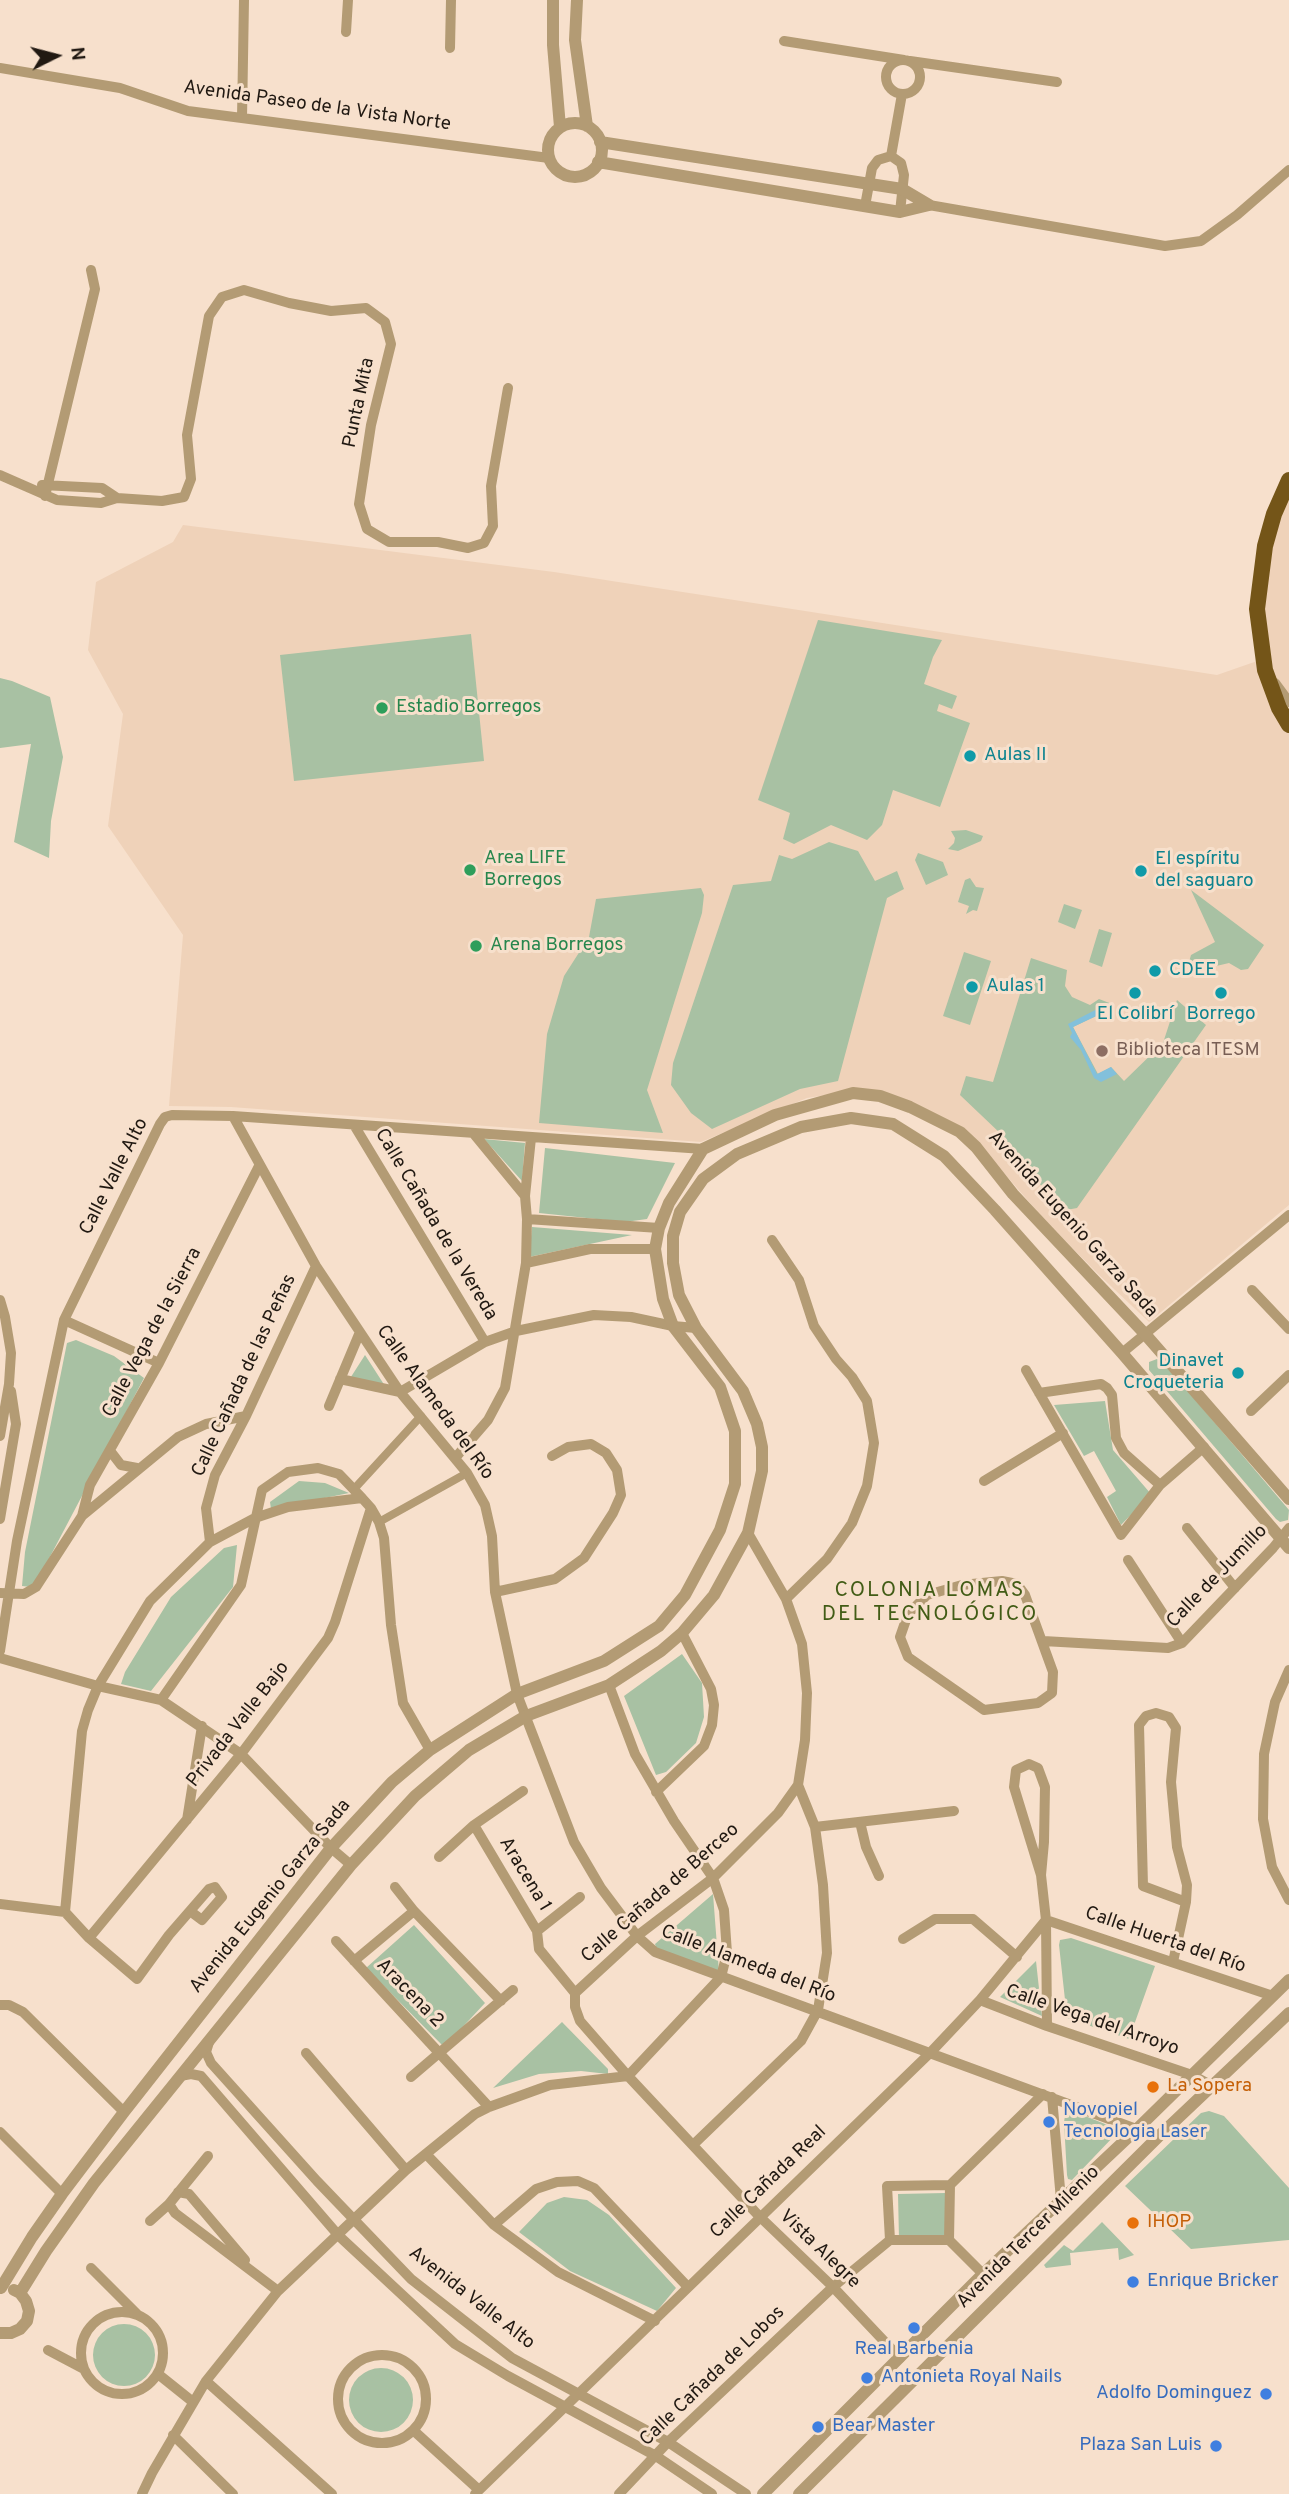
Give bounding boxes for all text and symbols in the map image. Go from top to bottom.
north arrow [21,21,91,91]
text: N [64,46,90,62]
street label: Avenida Paseo de la Vista Norte [182,77,452,137]
street label: Punta Mita [339,356,381,450]
place label: Estadio Borregos [396,697,541,719]
marker: Estadio Borregos [374,700,390,716]
place label: Aulas II [984,745,1047,767]
marker: Aulas II [962,748,978,764]
place label: Area LIFE Borregos [484,848,566,892]
place label: El espíritu del saguaro [1155,849,1254,893]
marker: Area LIFE Borregos [462,862,478,878]
marker: El espíritu del saguaro [1133,863,1149,879]
place label: Arena Borregos [490,935,623,957]
marker: Arena Borregos [468,938,484,954]
place label: CDEE [1169,960,1217,982]
marker: CDEE [1147,963,1163,979]
place label: Aulas 1 [986,976,1045,998]
marker: Aulas 1 [964,979,980,995]
marker: El Colibrí [1127,985,1143,1001]
marker: Borrego [1213,985,1229,1001]
place label: El Colibrí [1097,1004,1173,1026]
place label: Borrego [1186,1004,1256,1026]
place label: Biblioteca ITESM [1116,1040,1260,1062]
marker: Biblioteca ITESM [1094,1043,1110,1059]
street label: Calle Valle Alto [76,1115,154,1239]
street label: Calle Cañada de la Vereda [369,1125,501,1325]
street label: Avenida Eugenio Garza Sada [982,1127,1162,1323]
street label: Calle Vega de la Sierra [99,1244,207,1422]
street label: Calle Cañada de las Peñas [188,1271,302,1481]
street label: Calle Alameda del Río [370,1321,498,1485]
place label: Dinavet Croqueteria [1123,1351,1224,1395]
marker: Dinavet Croqueteria [1230,1365,1246,1381]
street label: Calle de Jumillo [1163,1521,1273,1633]
district label: COLONIA LOMAS DEL TECNOLÓGICO [824,1579,1036,1629]
street label: Privada Valle Bajo [183,1658,295,1792]
street label: Avenida Eugenio Garza Sada [186,1795,356,1999]
street label: Calle Cañada de Berceo [577,1819,745,1969]
street label: Aracena 1 [493,1834,555,1916]
street label: Calle Huerta del Río [1081,1903,1249,1979]
street label: Calle Alameda del Río [657,1921,839,2009]
street label: Aracena 2 [371,1955,447,2033]
street label: Calle Vega del Arroyo [1002,1981,1182,2061]
place label: La Sopera [1167,2076,1252,2098]
marker: La Sopera [1145,2079,1161,2095]
place label: Novopiel Tecnologia Laser [1063,2100,1207,2144]
marker: Novopiel Tecnologia Laser [1041,2114,1057,2130]
street label: Calle Cañada Real [706,2122,832,2244]
street label: Avenida Tercer Milenio [953,2162,1105,2314]
street label: Vista Alegre [774,2206,864,2294]
place label: IHOP [1147,2212,1191,2234]
marker: IHOP [1125,2215,1141,2231]
street label: Avenida Valle Alto [403,2243,539,2355]
place label: Enrique Bricker [1147,2271,1279,2293]
marker: Enrique Bricker [1125,2274,1141,2290]
street label: Calle Cañada de Lobos [636,2302,790,2452]
marker: Real Barbenia [906,2320,922,2336]
place label: Real Barbenia [855,2339,973,2361]
place label: Antonieta Royal Nails [881,2367,1062,2389]
marker: Antonieta Royal Nails [859,2370,875,2386]
place label: Adolfo Dominguez [1096,2383,1252,2405]
marker: Adolfo Dominguez [1258,2386,1274,2402]
place label: Bear Master [832,2416,935,2438]
marker: Bear Master [810,2419,826,2435]
place label: Plaza San Luis [1079,2435,1202,2457]
marker: Plaza San Luis [1208,2438,1224,2454]

